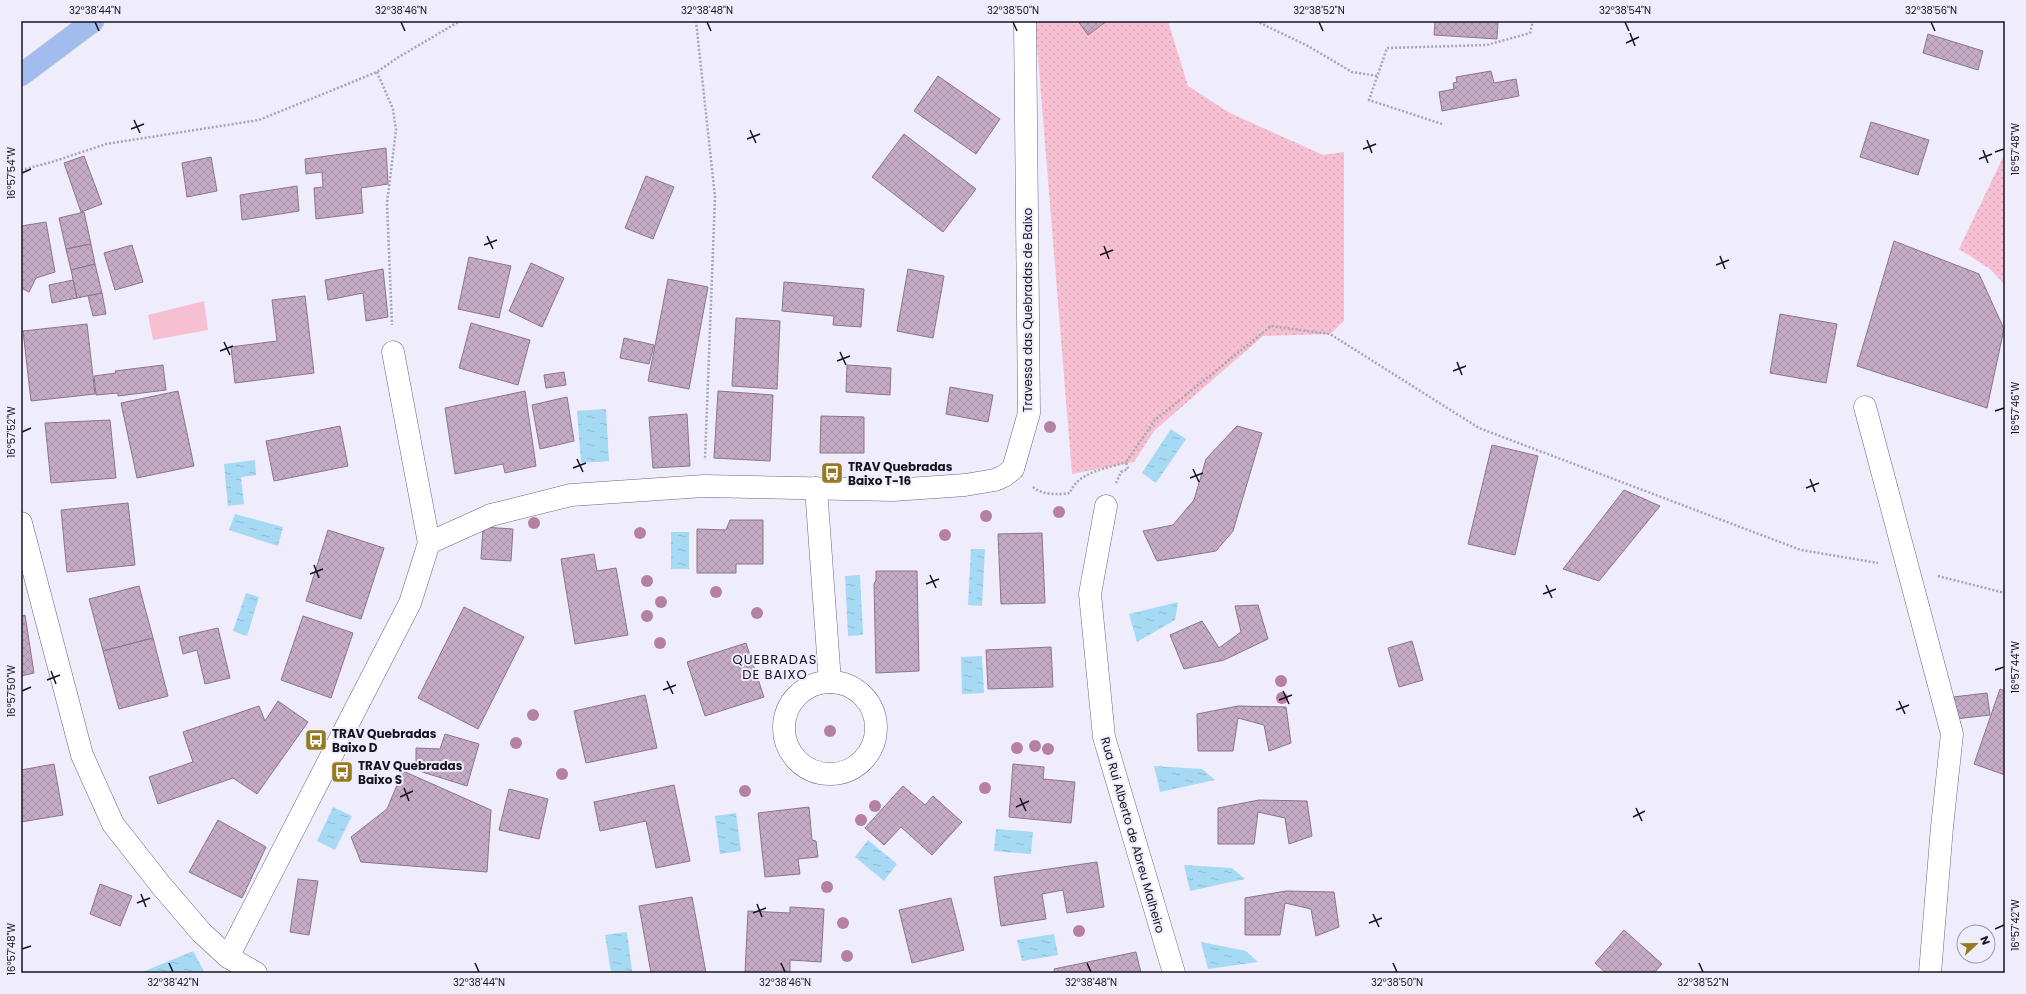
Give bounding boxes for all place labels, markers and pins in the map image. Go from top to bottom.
place label: TRAV Quebradas Baixo T-16 [848,458,953,489]
bus stop icon: TRAV Quebradas Baixo T-16 [819,460,845,486]
place label: TRAV Quebradas Baixo D [332,725,437,756]
bus stop icon: TRAV Quebradas Baixo D [303,727,329,753]
place label: TRAV Quebradas Baixo S [358,757,463,788]
bus stop icon: TRAV Quebradas Baixo S [329,759,355,785]

